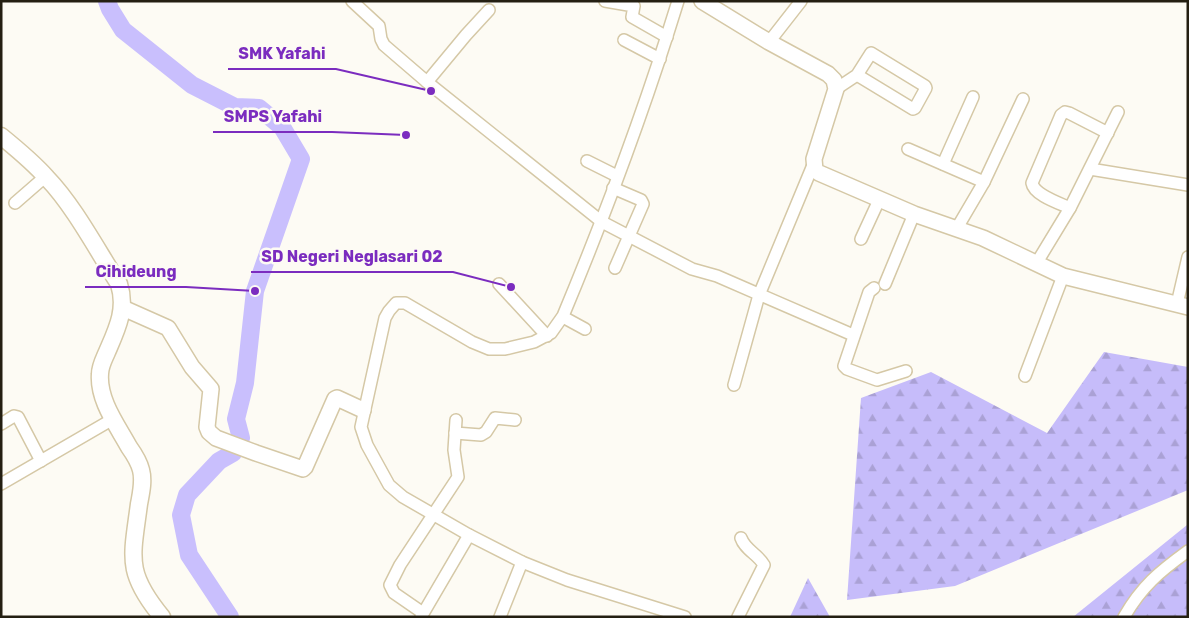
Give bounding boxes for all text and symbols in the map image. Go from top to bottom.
callout: SMK Yafahi [228,38,336,69]
text: SMK Yafahi [238,44,326,63]
callout: SMPS Yafahi [213,101,332,132]
text: SMPS Yafahi [224,107,322,126]
callout: SD Negeri Neglasari 02 [251,241,453,272]
text: SD Negeri Neglasari 02 [261,247,443,266]
callout: Cihideung [85,256,186,287]
text: Cihideung [95,262,177,281]

